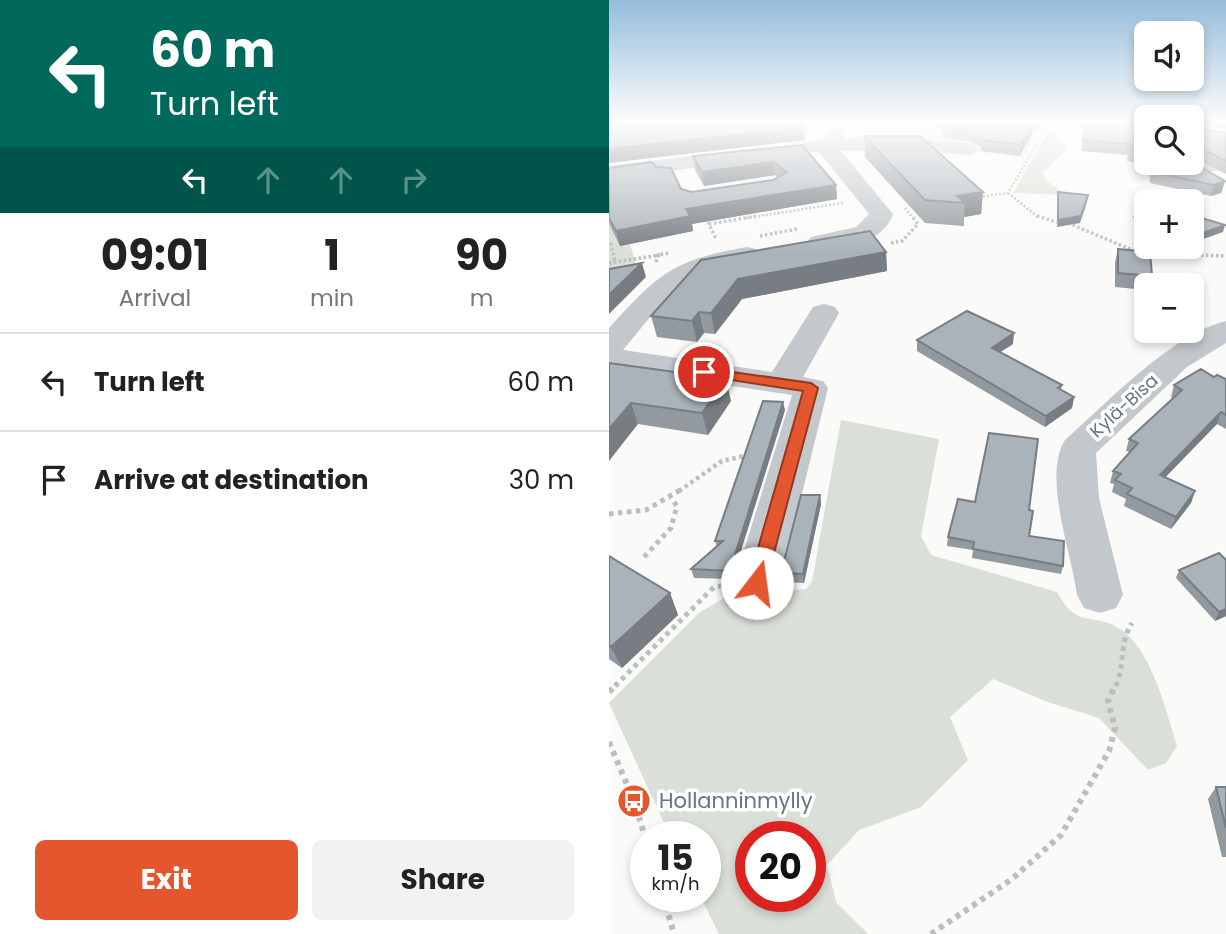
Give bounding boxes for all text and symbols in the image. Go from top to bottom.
text: 60 m [150,16,275,84]
map controls [1134,21,1204,343]
button: sound [1134,21,1204,91]
icon: left [35,28,126,119]
text: Turn left [150,81,279,126]
button: search [1134,105,1204,175]
icon: left [176,161,214,199]
icon: ahead [249,161,287,199]
icon: ahead [322,161,360,199]
icon: right [395,161,433,199]
button: + [1134,189,1204,259]
text: 09:01 [101,226,209,285]
text: 1 [324,226,340,285]
text: 90 [455,226,508,285]
button: − [1134,273,1204,343]
text: Arrival [119,282,191,314]
text: min [310,282,354,314]
text: m [470,282,493,314]
pin [674,342,734,402]
icon: arrive [685,353,723,391]
icon: left [35,363,73,401]
text: Turn left [94,364,205,400]
text: 60 m [507,364,574,400]
street label: Kylä-Bisa [1084,368,1163,443]
icon: arrive [35,461,73,499]
text: Arrive at destination [94,462,369,498]
text: 30 m [509,462,574,498]
position arrow [720,546,794,620]
bus stop icon: Hollanninmylly [615,782,653,820]
place label: Hollanninmylly [659,786,813,815]
speed limit sign: 20 [735,821,826,912]
text: 15 [658,833,693,882]
button: Exit [35,840,298,920]
button: Share [312,840,574,920]
text: km/h [652,871,699,896]

